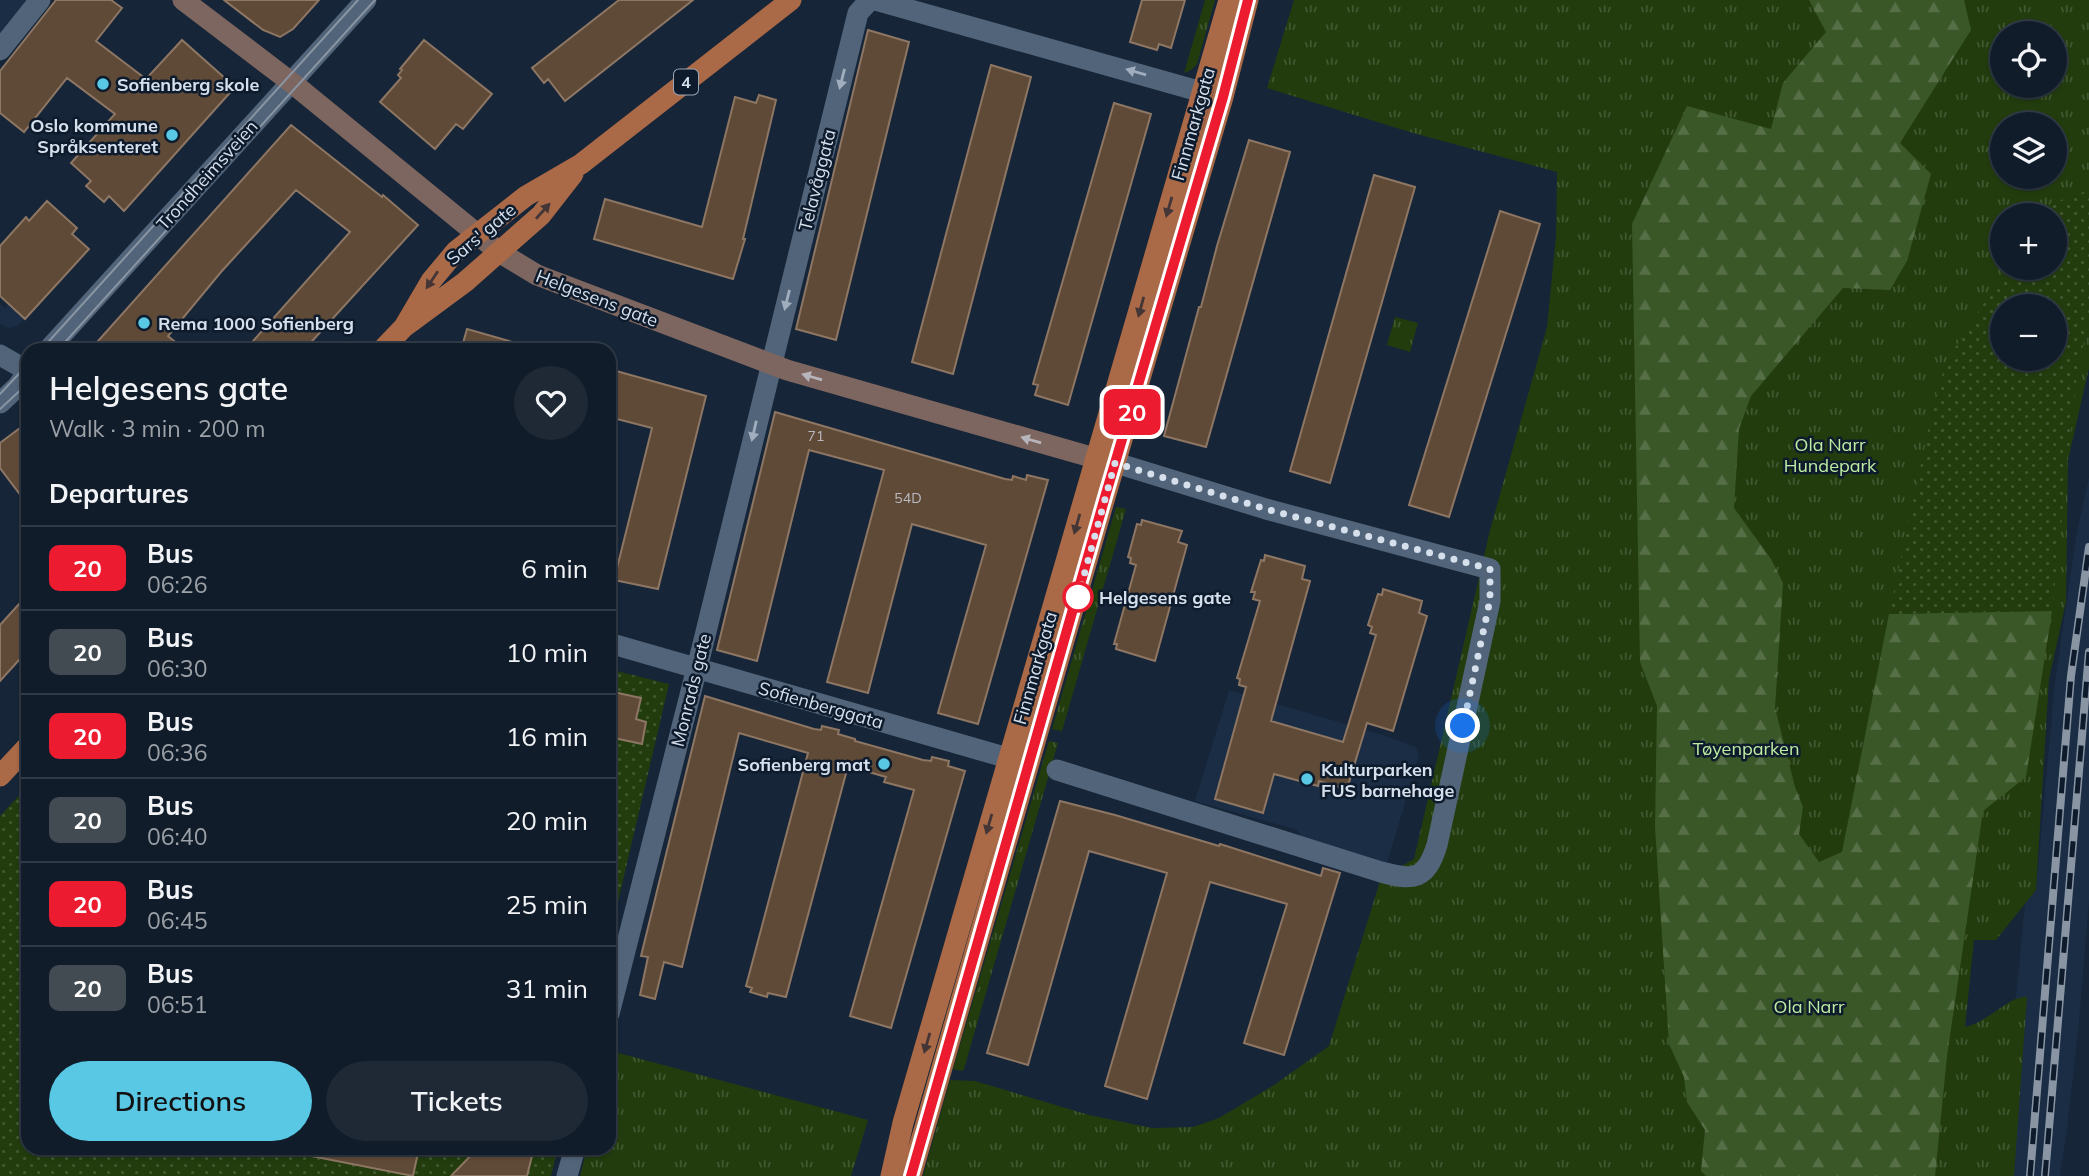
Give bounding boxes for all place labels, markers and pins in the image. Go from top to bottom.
place label: Sofienberg skole [117,73,259,96]
marker: Sofienberg skole [95,76,111,92]
place label: Oslo kommune Språksenteret [30,114,158,158]
marker: Oslo kommune Språksenteret [164,127,180,143]
place label: Rema 1000 Sofienberg [158,312,354,335]
marker: Rema 1000 Sofienberg [136,315,152,331]
marker: Helgesens gate [1063,582,1093,612]
place label: Helgesens gate [1099,586,1231,609]
place label: Sofienberg mat [738,753,870,776]
marker: Sofienberg mat [876,756,892,772]
place label: Kulturparken FUS barnehage [1321,758,1454,802]
marker: Kulturparken FUS barnehage [1299,771,1315,787]

